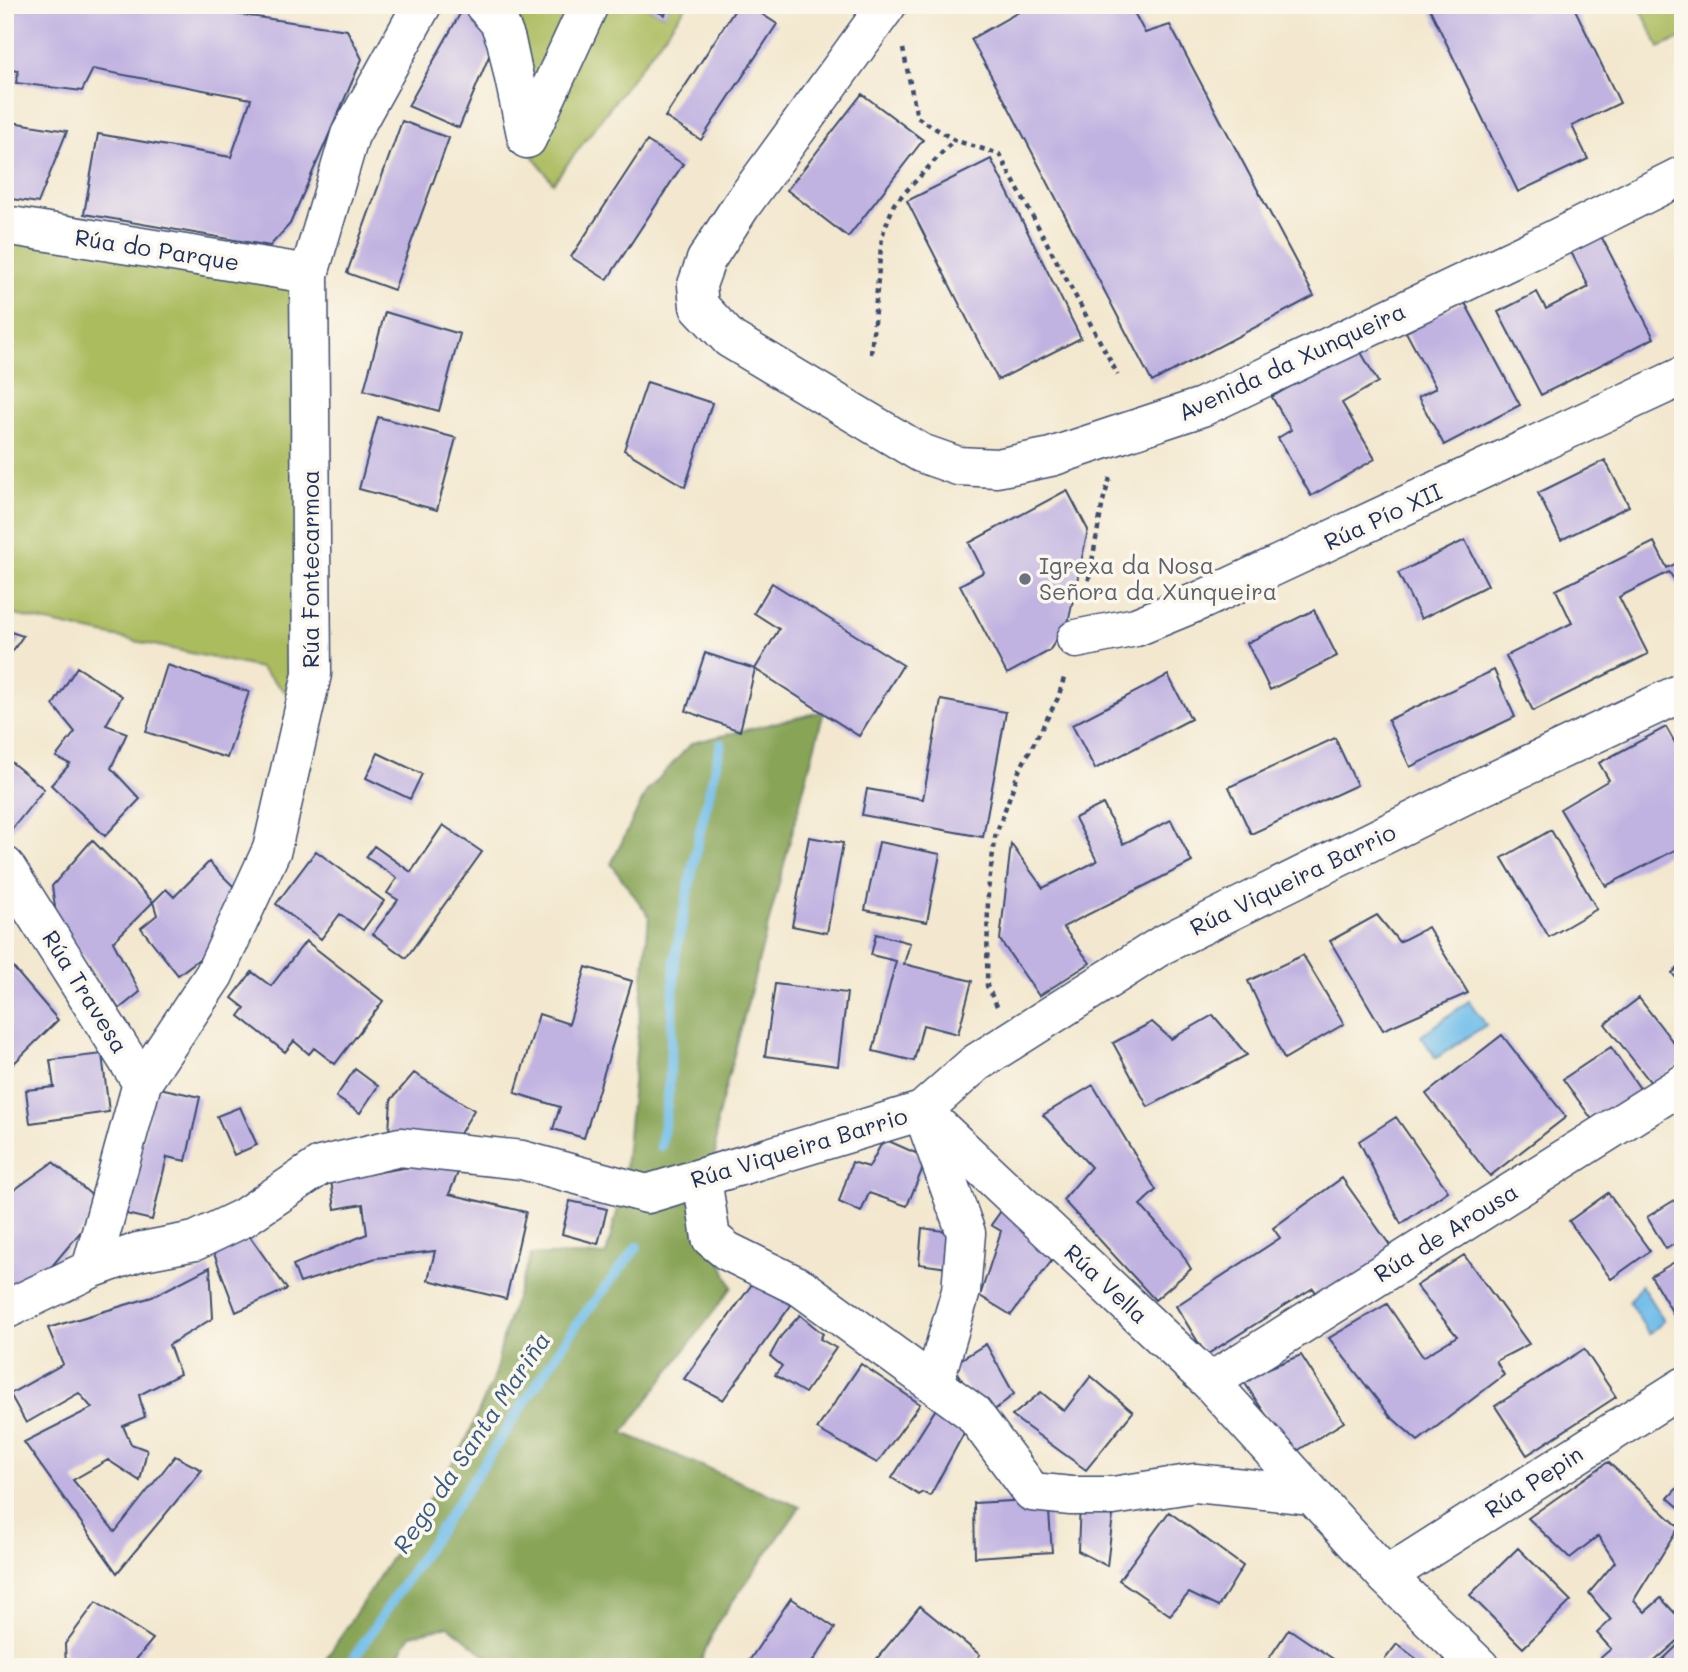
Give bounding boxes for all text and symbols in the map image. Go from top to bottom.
street label: Rúa do Parque [73,221,242,277]
street label: Avenida da Xunqueira [1173,295,1410,427]
street label: Rúa Fontecarmoa [295,470,325,668]
street label: Rúa Pío XII [1319,476,1446,556]
place label: Igrexa da Nosa Señora da Xunqueira [1039,550,1277,606]
marker: Igrexa da Nosa Señora da Xunqueira [1017,571,1033,587]
street label: Rúa Viqueira Barrio [1185,816,1400,942]
street label: Rúa Travesa [36,924,136,1059]
street label: Rúa Viqueira Barrio [687,1100,911,1194]
street label: Rúa de Arousa [1368,1176,1523,1288]
street label: Rúa Vella [1058,1237,1155,1330]
water label: Rego da Santa Mariña [385,1325,556,1559]
street label: Rúa Pepin [1479,1438,1588,1524]

